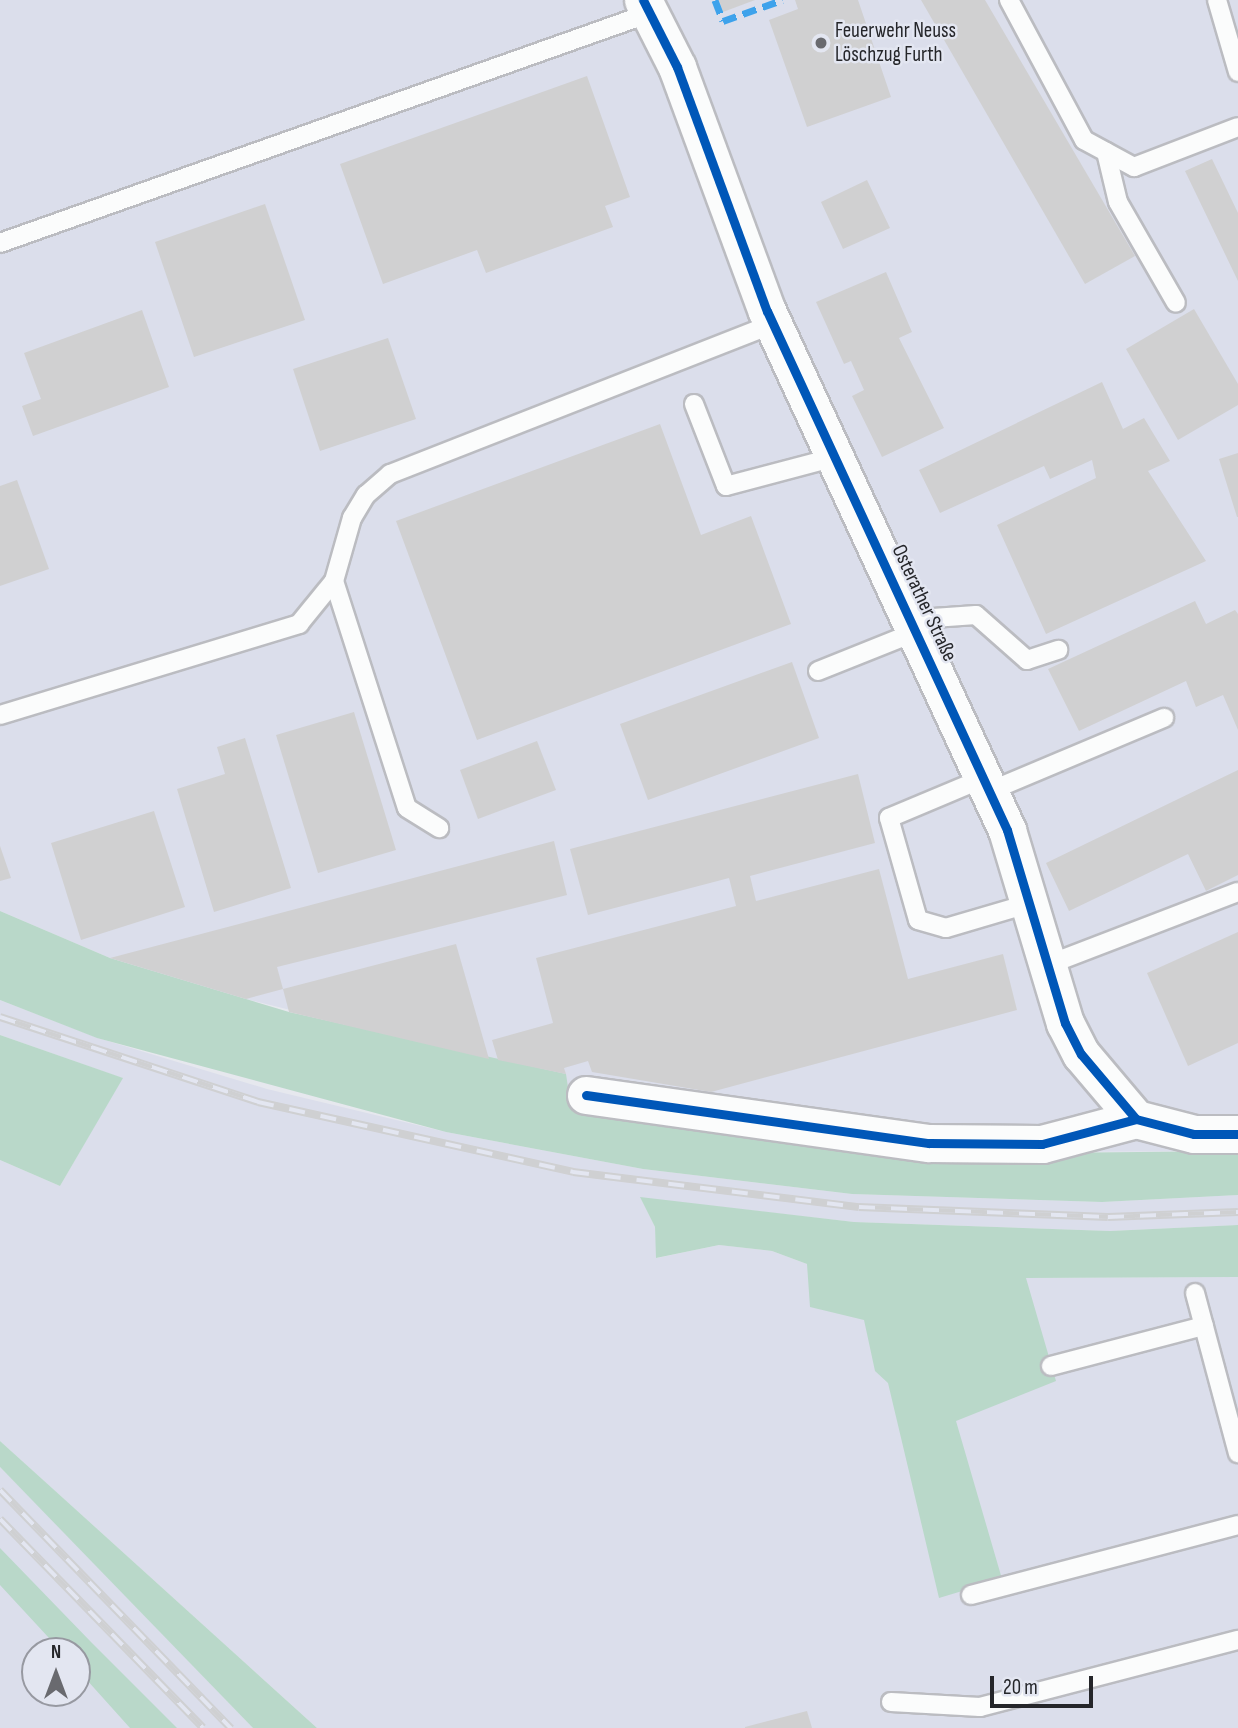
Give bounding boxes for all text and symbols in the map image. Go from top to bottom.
place label: Feuerwehr Neuss Löschzug Furth [835,18,956,68]
marker: Feuerwehr Neuss Löschzug Furth [813,35,829,51]
street label: Osterather Straße [886,541,962,665]
north arrow [21,1637,91,1707]
text: N [51,1641,61,1664]
scale bar [993,1662,1096,1706]
text: 20 m [1003,1675,1038,1700]

